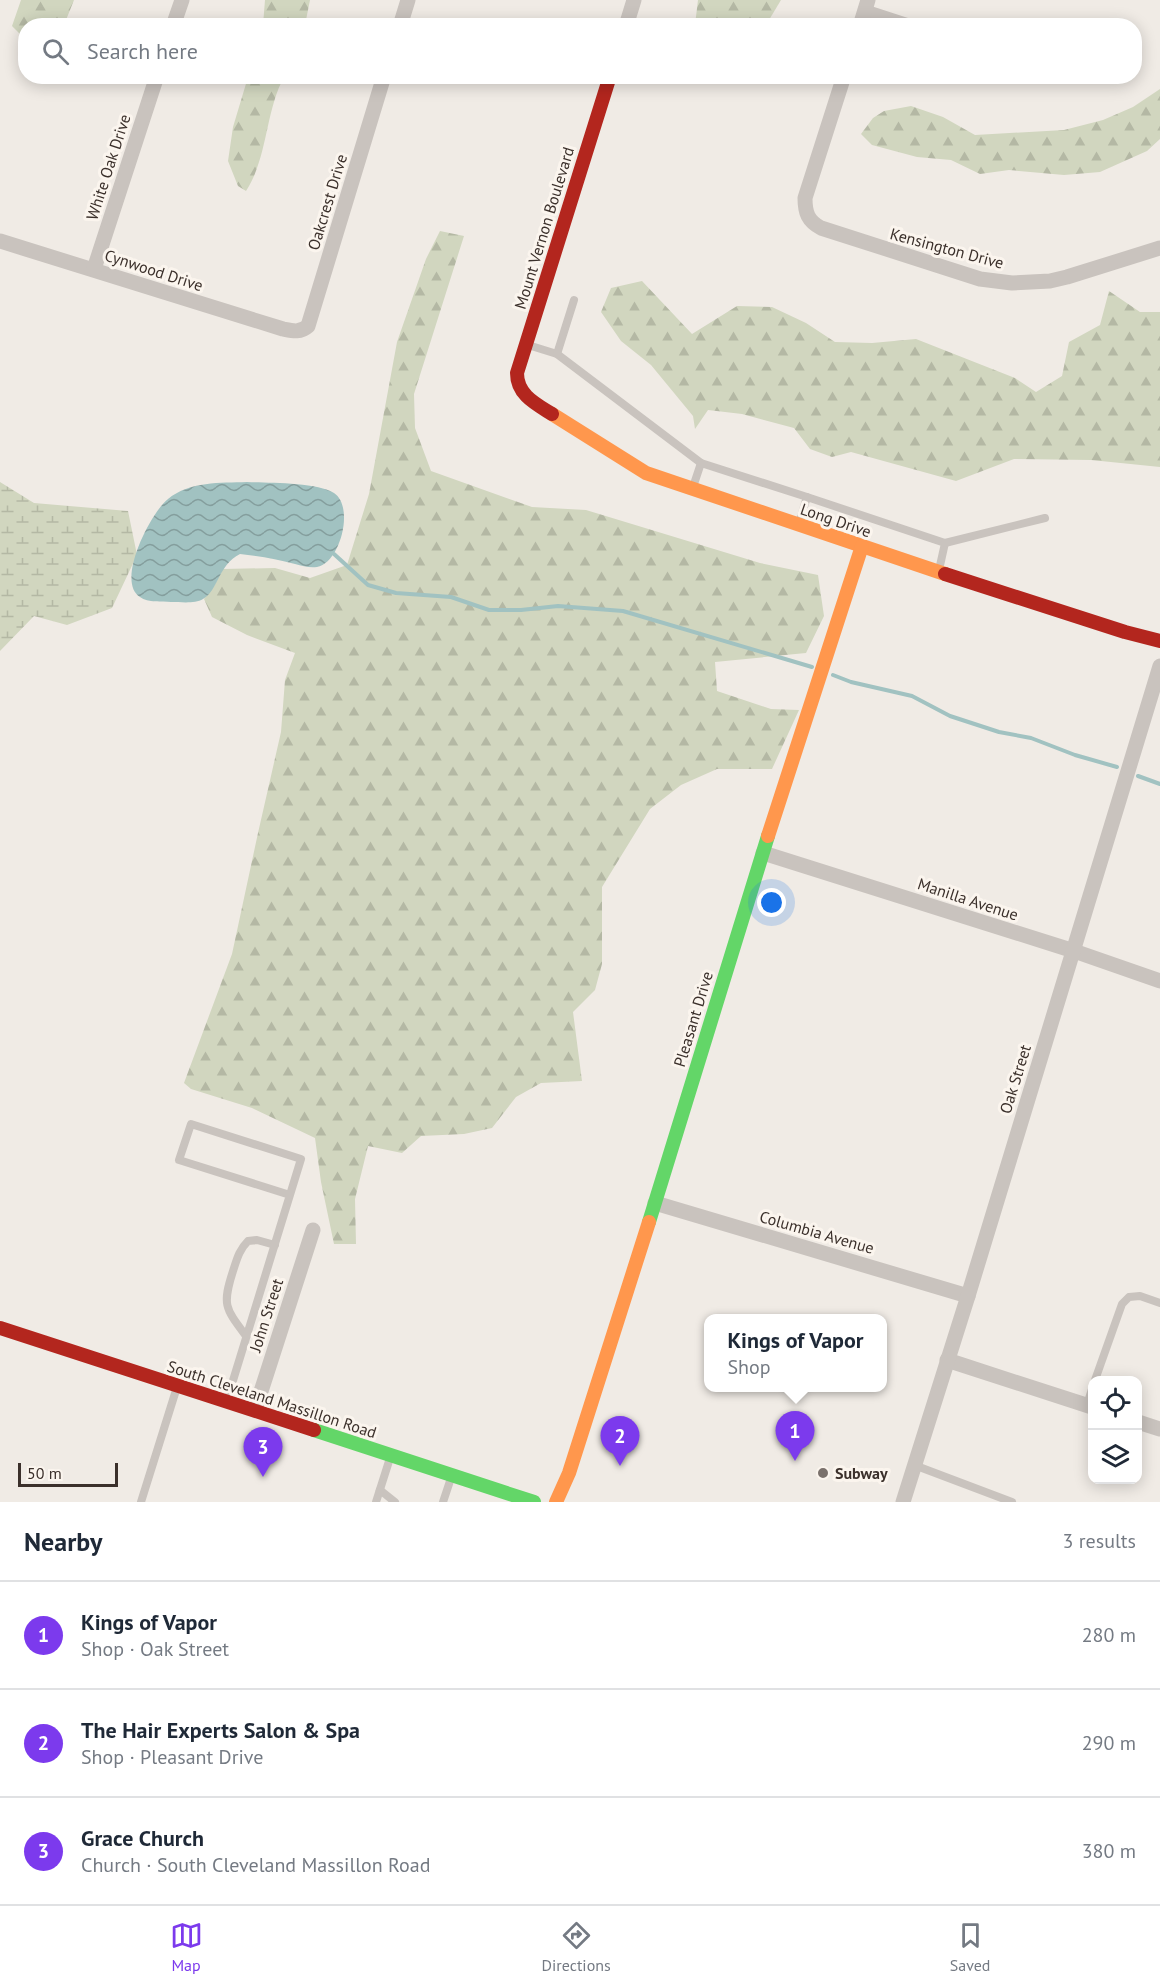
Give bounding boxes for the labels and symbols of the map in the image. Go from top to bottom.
street label: White Oak Drive [81,112,135,222]
street label: Mount Vernon Boulevard [510,144,578,312]
street label: Oakcrest Drive [303,152,351,252]
street label: Kensington Drive [888,223,1006,273]
street label: Cynwood Drive [102,245,206,295]
street label: Long Drive [798,499,874,541]
street label: Manilla Avenue [915,873,1021,925]
your location [757,888,786,917]
street label: Pleasant Drive [669,969,717,1069]
street label: Oak Street [995,1041,1035,1116]
street label: Columbia Avenue [758,1206,876,1258]
street label: John Street [244,1275,287,1355]
street label: South Cleveland Massillon Road [165,1356,379,1442]
pin: 1 [776,1412,814,1461]
pin: 2 [600,1416,640,1466]
pin: 3 [244,1428,282,1477]
scale bar [18,1460,118,1488]
place label: Subway [835,1463,888,1483]
marker: Subway [816,1466,830,1480]

